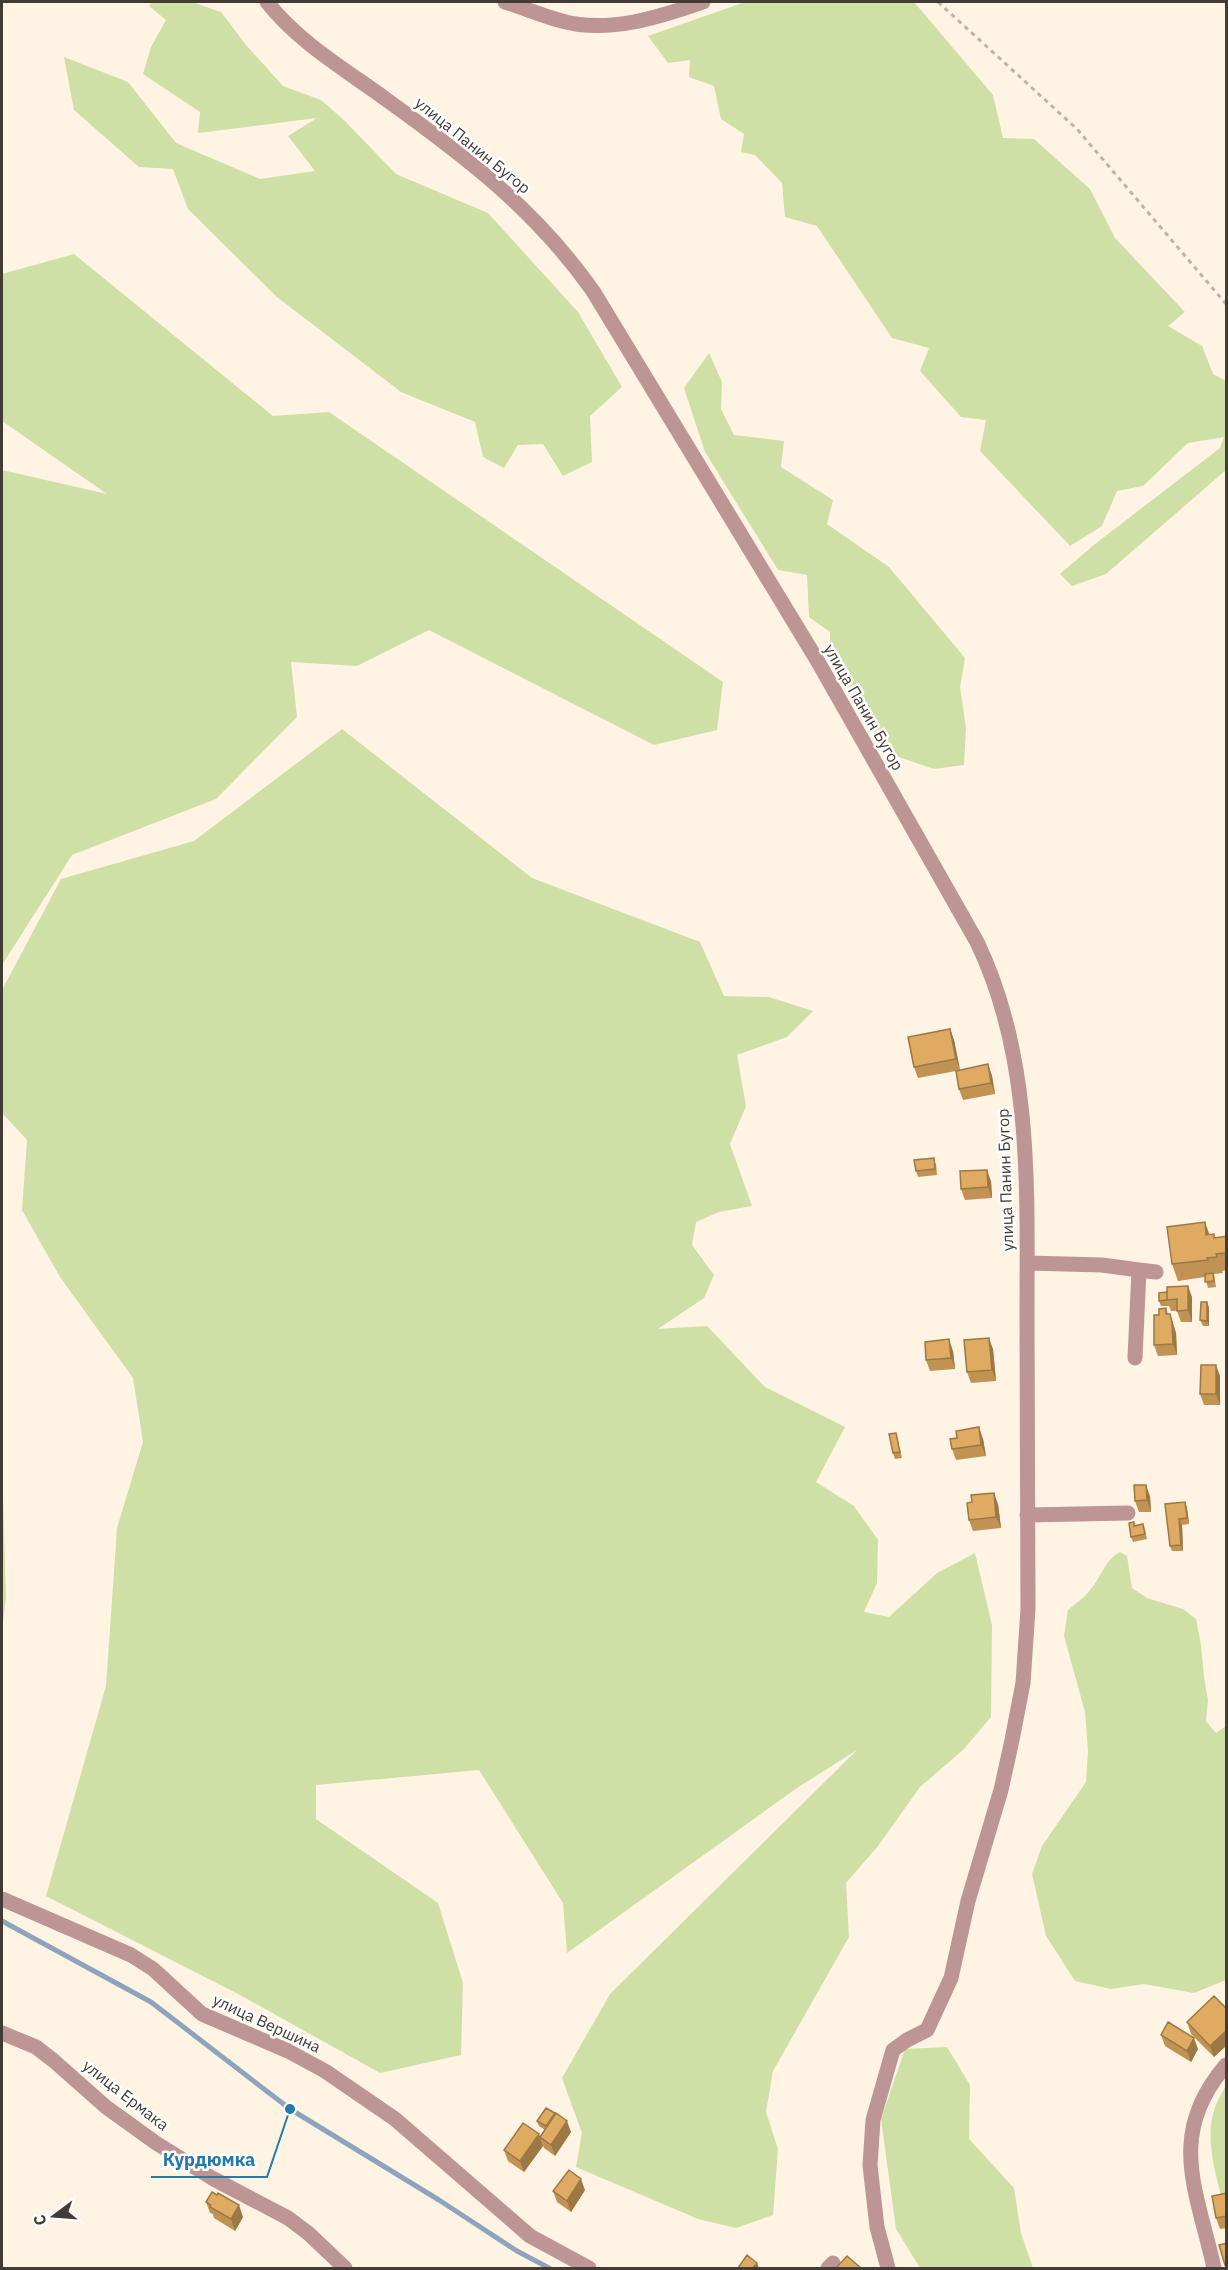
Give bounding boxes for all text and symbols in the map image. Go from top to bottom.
street label: улица Панин Бугор [411,92,535,198]
street label: улица Панин Бугор [820,640,908,774]
street label: улица Панин Бугор [993,1108,1017,1252]
street label: улица Вершина [210,1989,325,2057]
street label: улица Ермака [79,2055,173,2135]
callout: Курдюмка [151,2141,267,2177]
text: Курдюмка [163,2148,255,2171]
north arrow [24,2186,84,2246]
text: С [29,2212,51,2228]

